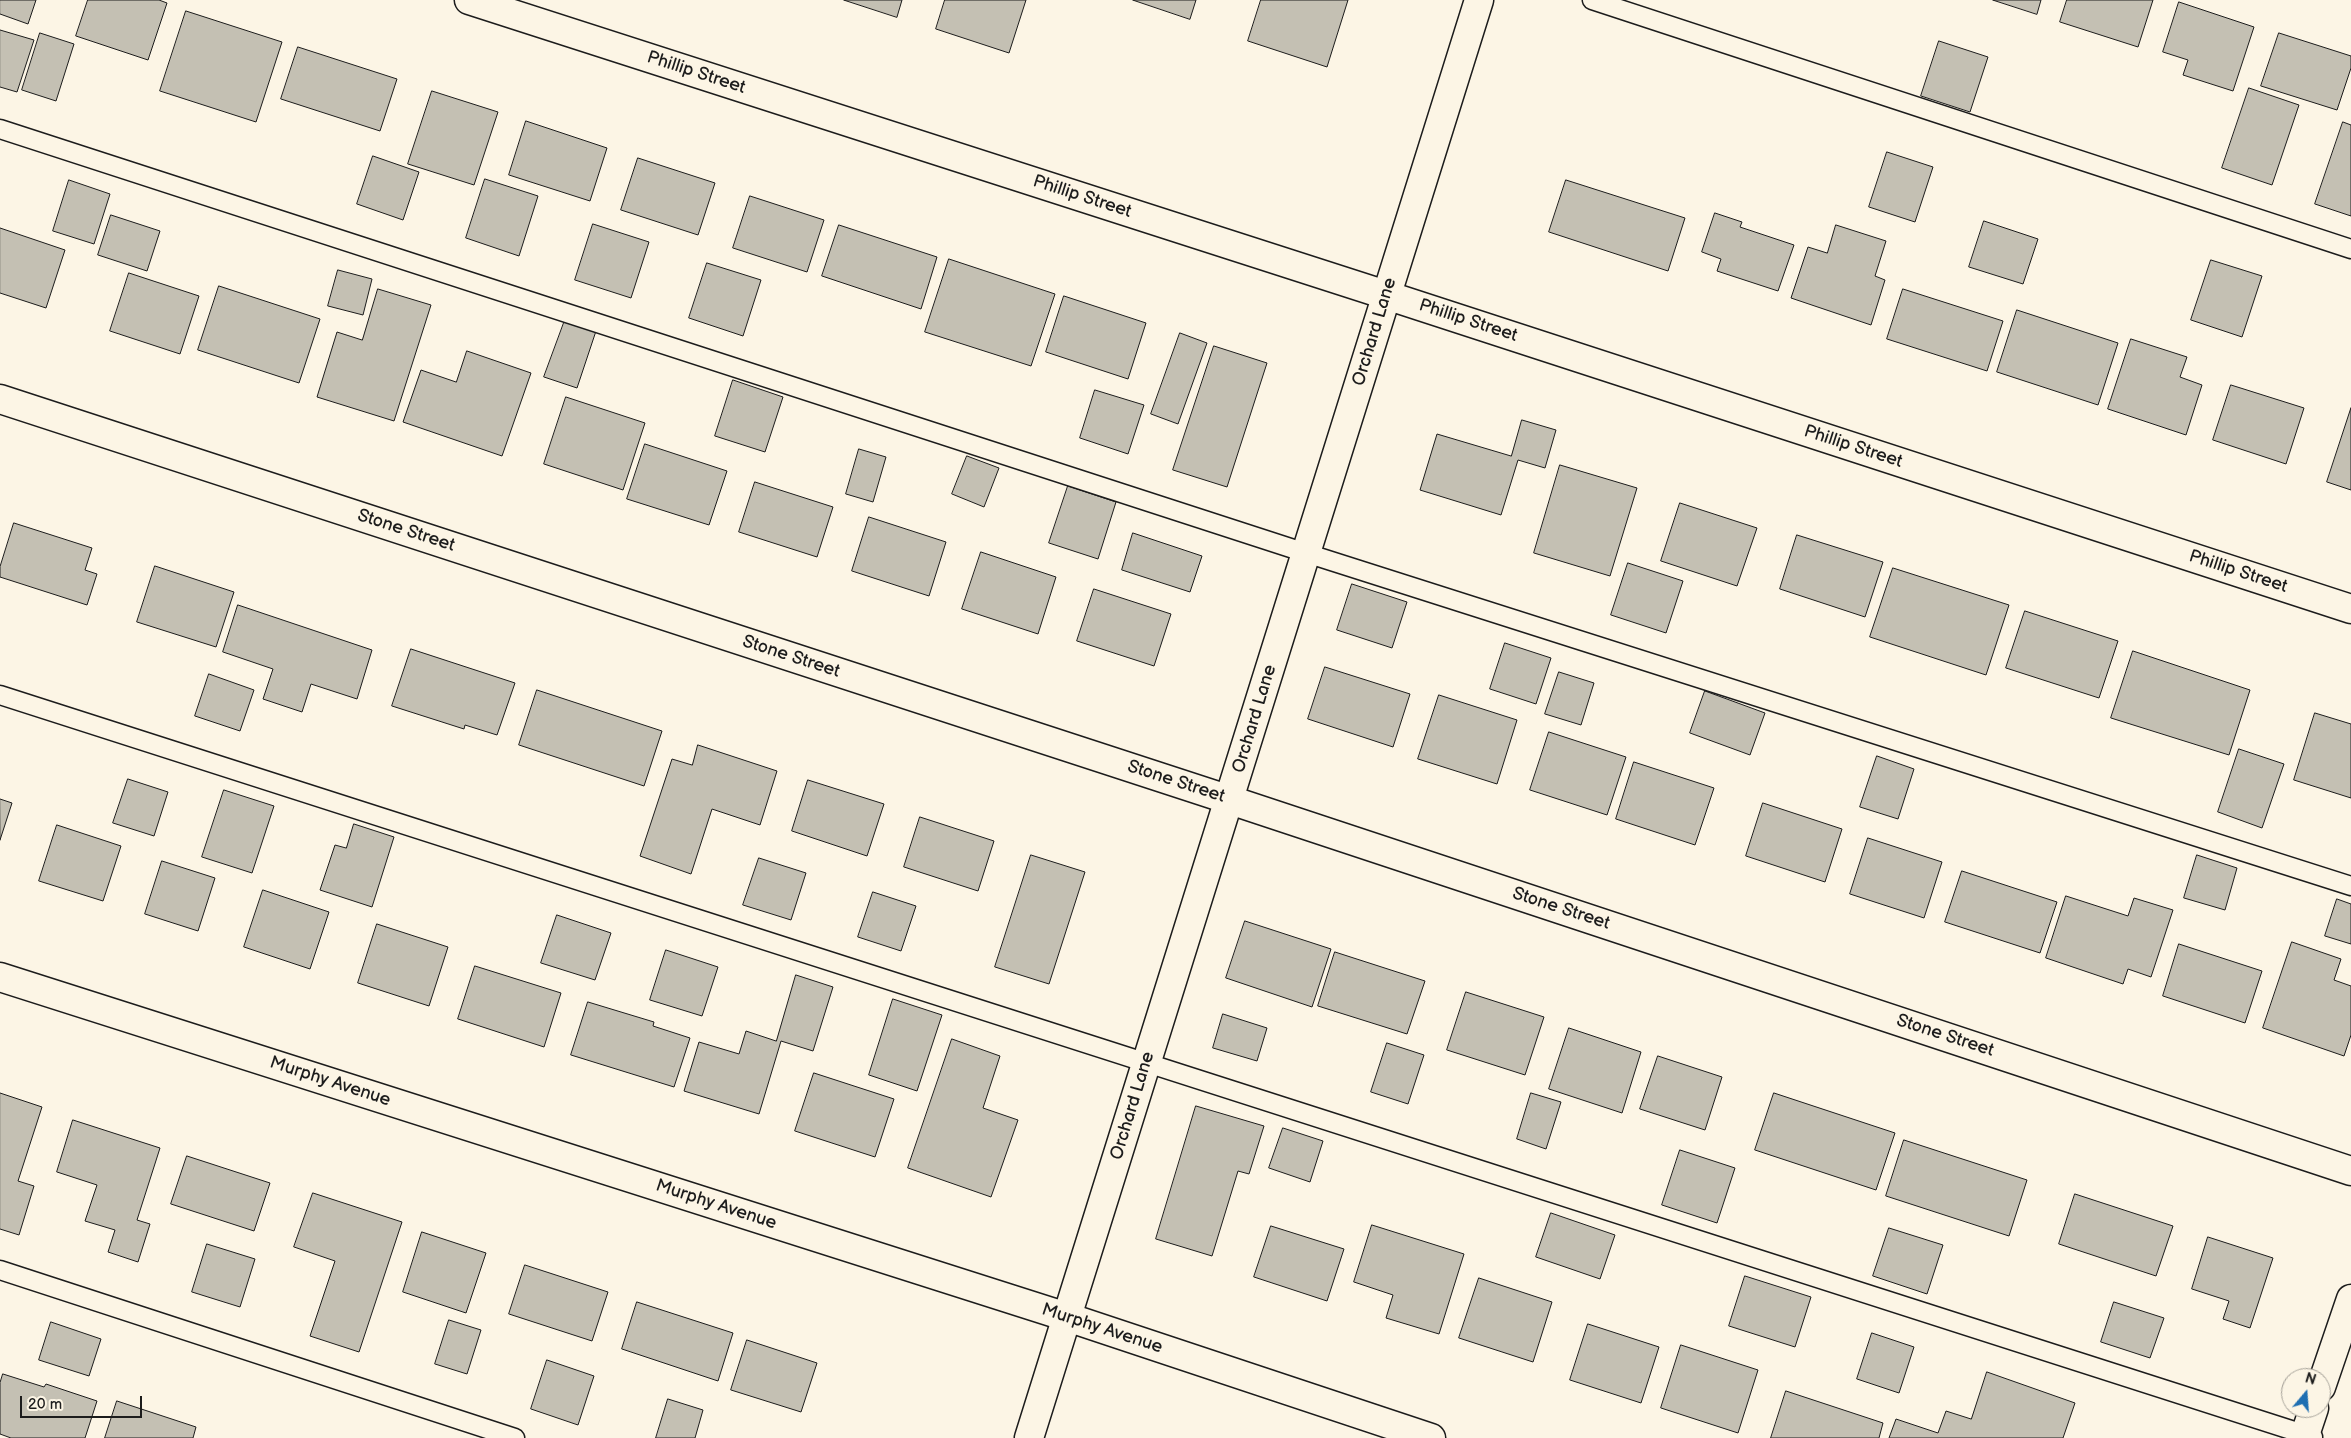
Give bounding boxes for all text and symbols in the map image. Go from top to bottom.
street label: Phillip Street [644,47,748,99]
street label: Phillip Street [1030,171,1134,223]
street label: Orchard Lane [1348,275,1402,389]
street label: Phillip Street [1416,295,1520,347]
street label: Phillip Street [1801,421,1905,473]
street label: Stone Street [355,505,457,557]
street label: Phillip Street [2186,546,2290,598]
street label: Stone Street [740,631,842,683]
street label: Orchard Lane [1228,662,1282,776]
street label: Stone Street [1125,756,1227,808]
street label: Stone Street [1510,883,1612,935]
street label: Stone Street [1894,1010,1996,1062]
street label: Orchard Lane [1106,1049,1160,1163]
street label: Murphy Avenue [267,1052,393,1112]
street label: Murphy Avenue [653,1175,779,1235]
street label: Murphy Avenue [1039,1299,1165,1359]
north arrow [2281,1368,2331,1418]
text: N [2303,1369,2318,1389]
scale bar [22,1386,145,1418]
text: 20 m [28,1395,62,1414]

